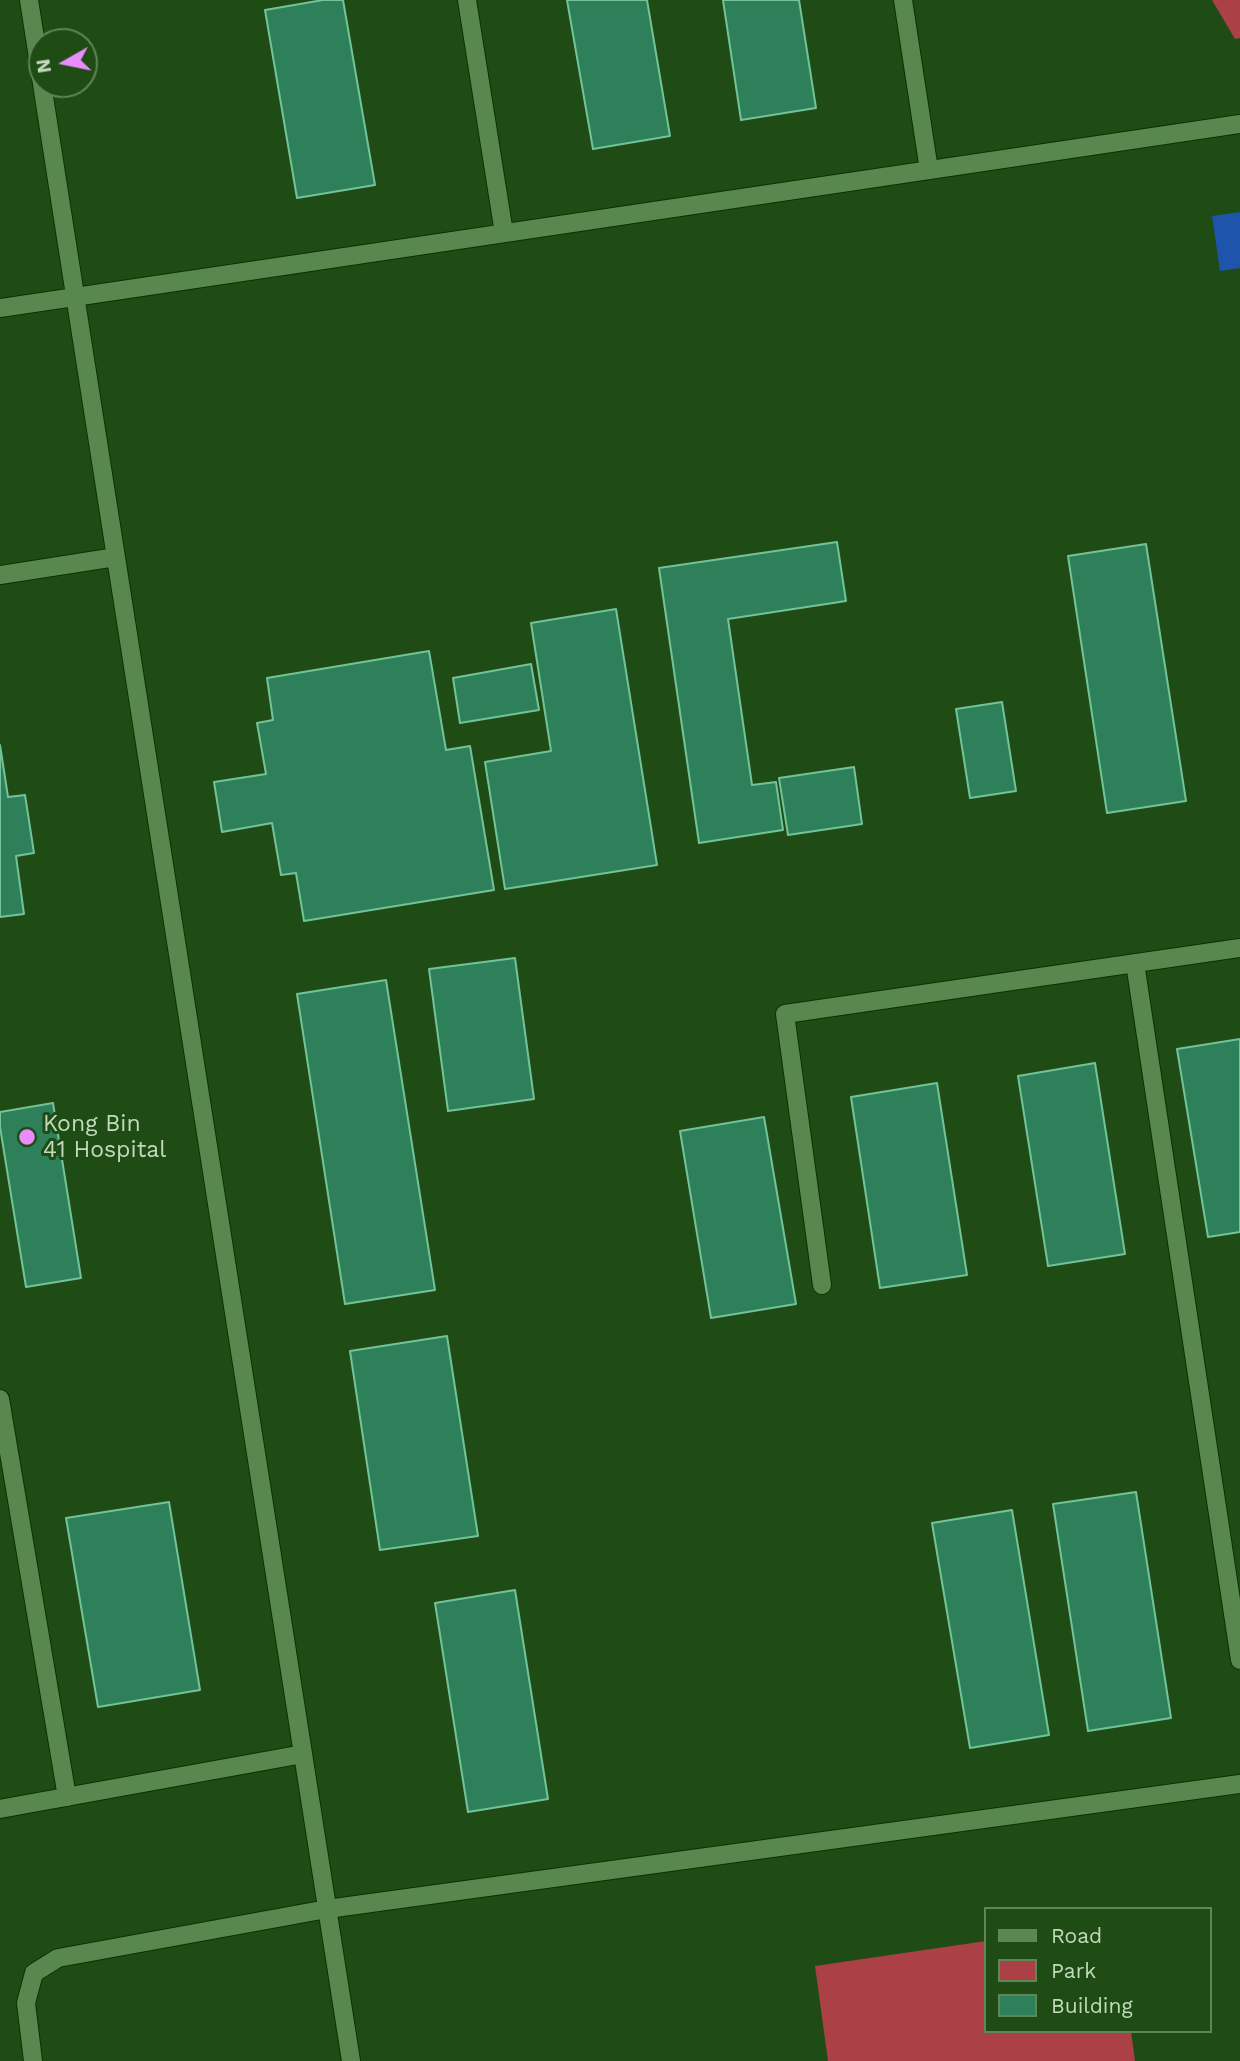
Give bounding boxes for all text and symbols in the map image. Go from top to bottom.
north arrow [28,28,98,98]
text: N [31,57,56,75]
place label: Kong Bin 41 Hospital [43,1110,166,1164]
marker: Kong Bin 41 Hospital [17,1127,37,1147]
legend [984,1907,1212,2033]
text: Road [1051,1923,1102,1948]
text: Park [1051,1958,1096,1983]
text: Building [1051,1993,1133,2018]

